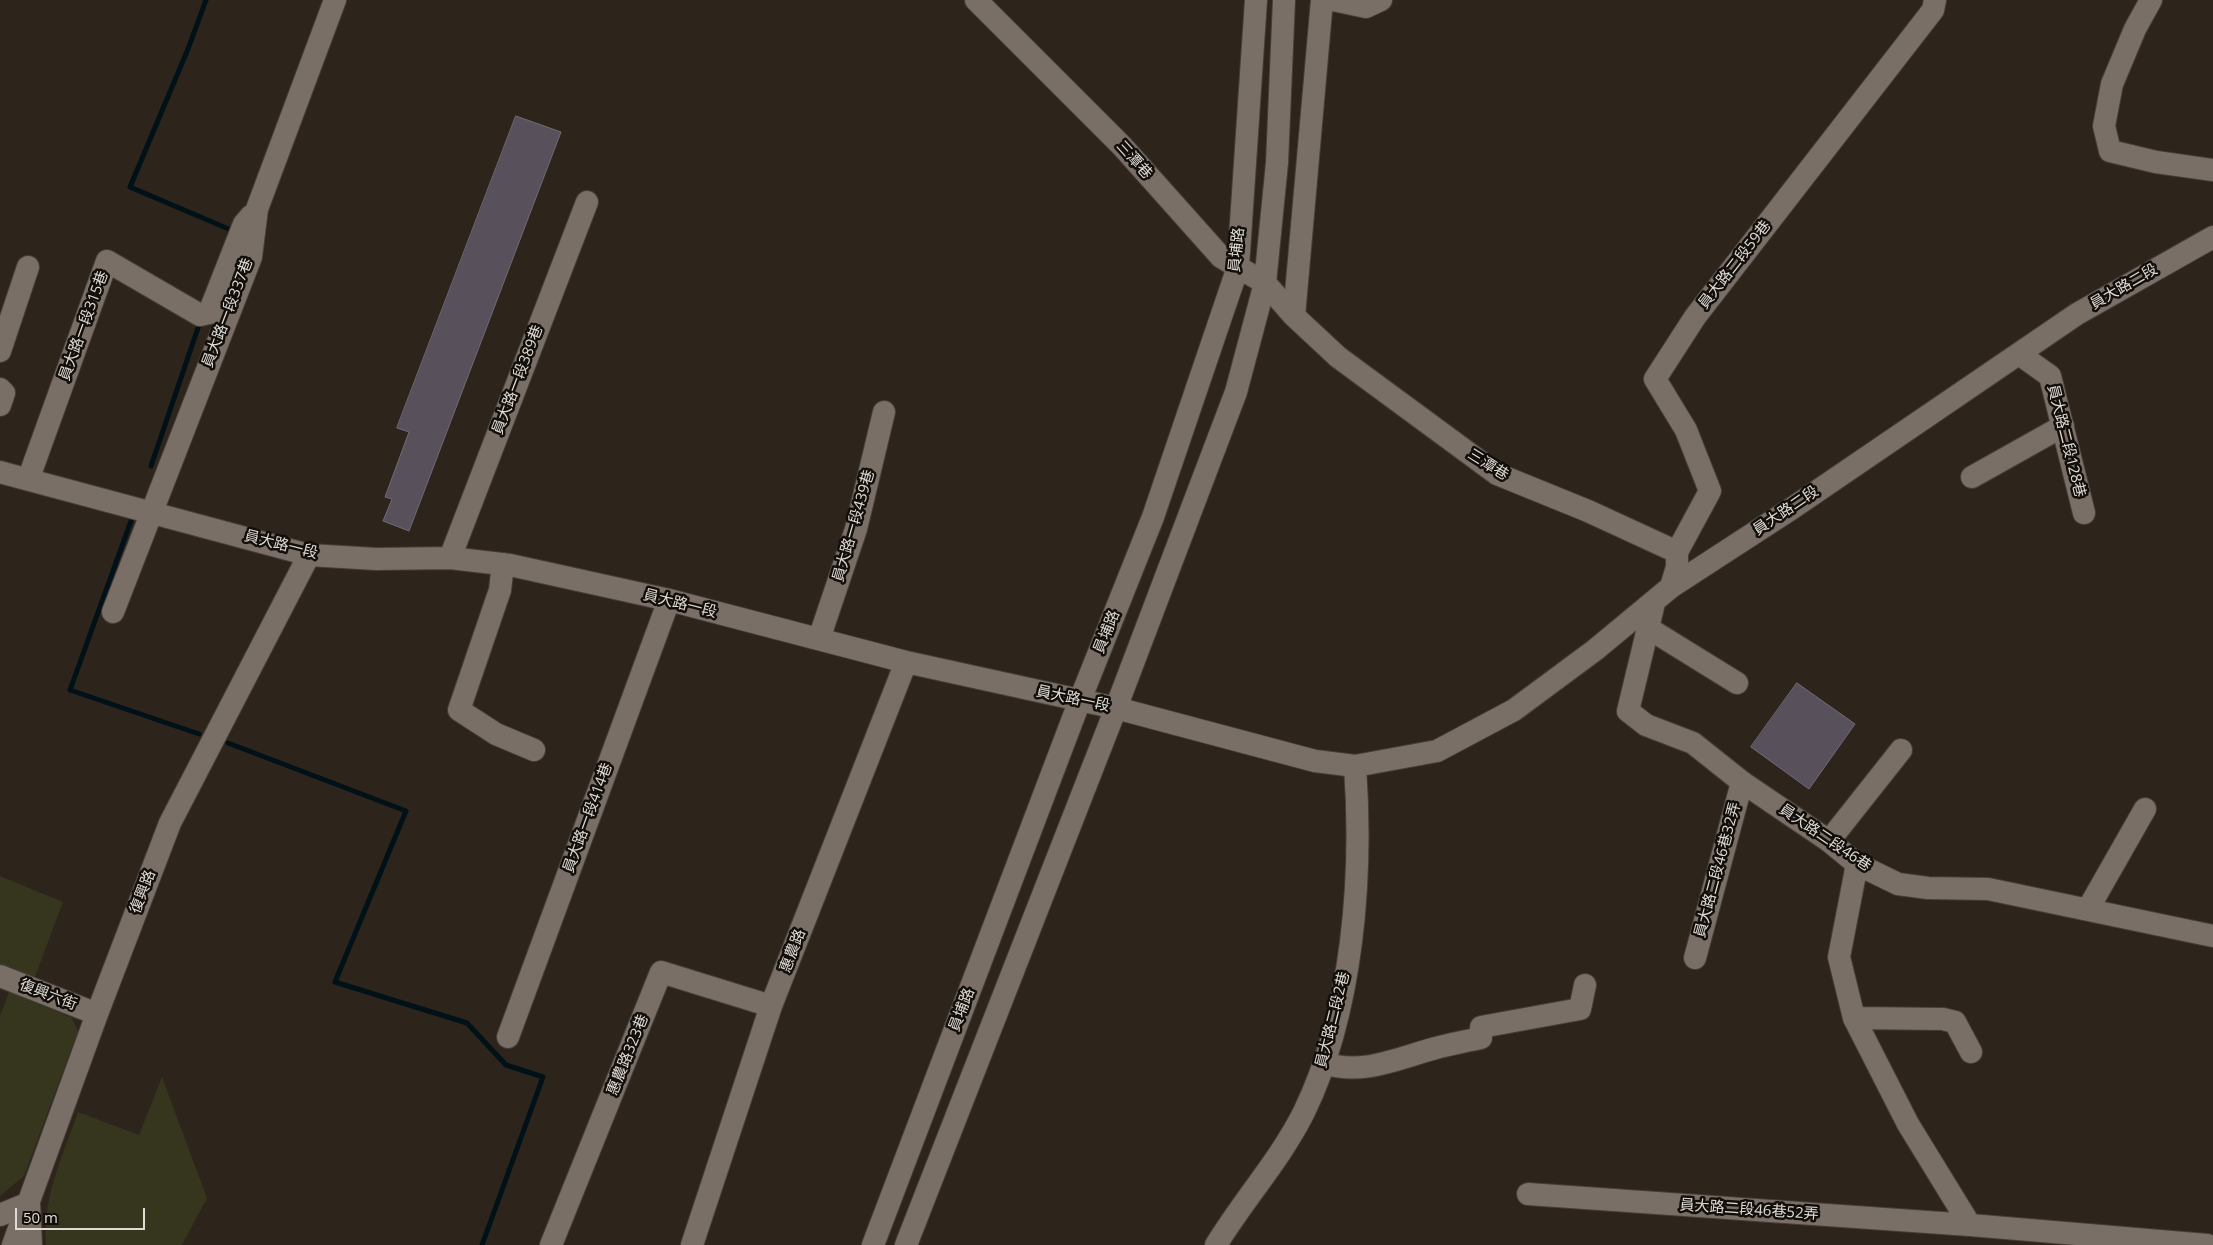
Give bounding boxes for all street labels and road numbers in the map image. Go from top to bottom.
street label: 三潭巷 [1112,137,1156,183]
street label: 員大路二段59巷 [1695,217,1775,313]
street label: 員埔路 [1226,227,1248,273]
street label: 員大路一段337巷 [199,256,257,370]
street label: 員大路二段 [2087,260,2161,314]
street label: 員大路一段315巷 [56,269,112,383]
street label: 員大路一段389巷 [489,323,547,437]
street label: 員大路二段128巷 [2043,383,2089,499]
street label: 三潭巷 [1464,445,1512,485]
street label: 員大路一段439巷 [829,468,879,584]
street label: 員大路二段 [1750,483,1822,539]
street label: 員大路一段 [242,527,320,563]
street label: 員大路一段 [641,586,719,622]
street label: 員埔路 [1090,608,1124,656]
street label: 員大路一段 [1034,682,1112,716]
street label: 員大路一段414巷 [560,761,616,875]
street label: 員大路二段46巷32弄 [1691,800,1745,940]
street label: 員大路二段46巷 [1776,801,1874,875]
street label: 復興路 [127,868,159,916]
street label: 惠農路 [777,927,809,975]
street label: 員大路二段2巷 [1312,970,1354,1070]
street label: 復興六街 [17,976,79,1014]
street label: 員埔路 [946,986,978,1034]
street label: 惠農路323巷 [604,1012,652,1098]
street label: 員大路二段46巷52弄 [1679,1196,1819,1224]

